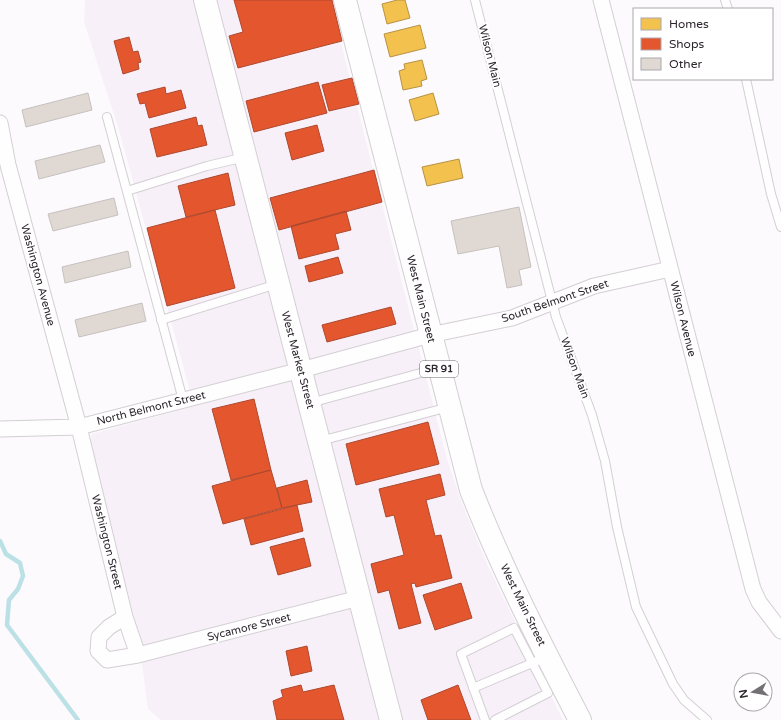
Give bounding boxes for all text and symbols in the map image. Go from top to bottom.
legend [633,8,773,80]
text: Homes [669,17,709,31]
street label: Wilson Main [476,23,504,89]
text: Shops [669,37,704,51]
text: Other [669,57,702,71]
street label: Washington Avenue [18,223,58,327]
street label: West Main Street [404,254,438,344]
street label: South Belmont Street [500,277,610,325]
street label: Wilson Avenue [667,280,699,358]
street label: West Market Street [279,310,317,410]
street label: Wilson Main [558,336,592,400]
road number: SR 91 [420,361,458,377]
street label: North Belmont Street [95,388,207,428]
street label: Washington Street [89,493,125,591]
street label: West Main Street [497,562,549,648]
street label: Sycamore Street [206,610,292,644]
north arrow [733,672,773,712]
text: N [736,688,751,699]

